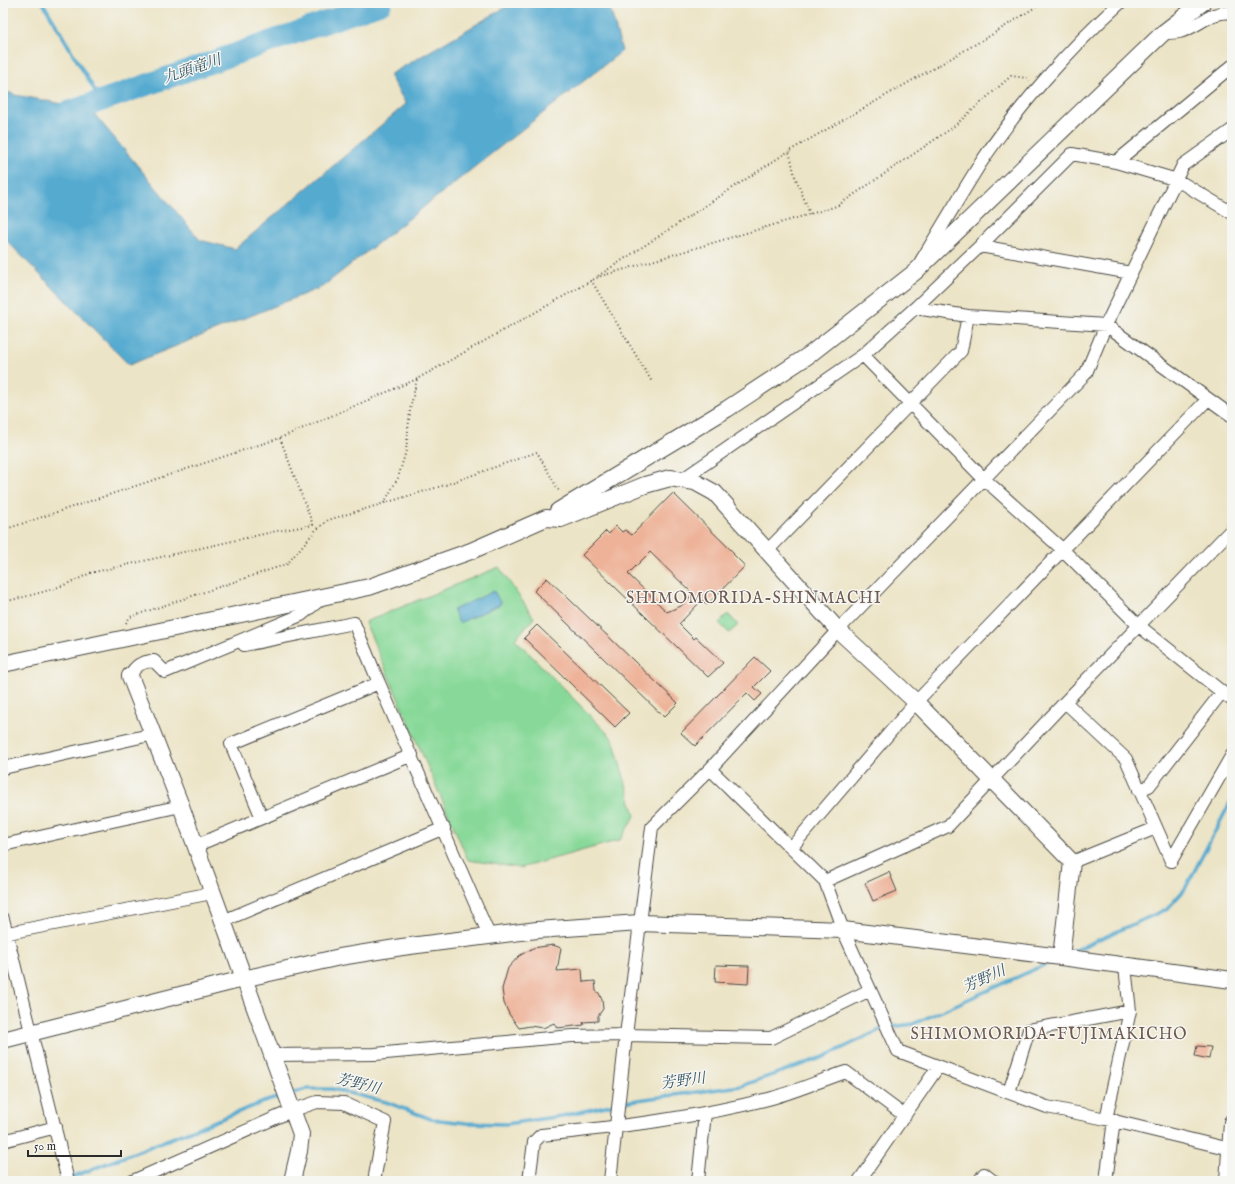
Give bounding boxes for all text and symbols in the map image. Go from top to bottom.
water label: 九頭竜川 [161,50,225,88]
district label: SHIMOMORIDA-SHINMACHI [626,589,882,609]
water label: 芳野川 [960,960,1010,997]
district label: SHIMOMORIDA-FUJIMAKICHO [910,1025,1188,1045]
water label: 芳野川 [659,1068,709,1094]
water label: 芳野川 [334,1069,384,1099]
scale bar [28,1132,121,1158]
text: 50 m [34,1139,56,1154]

